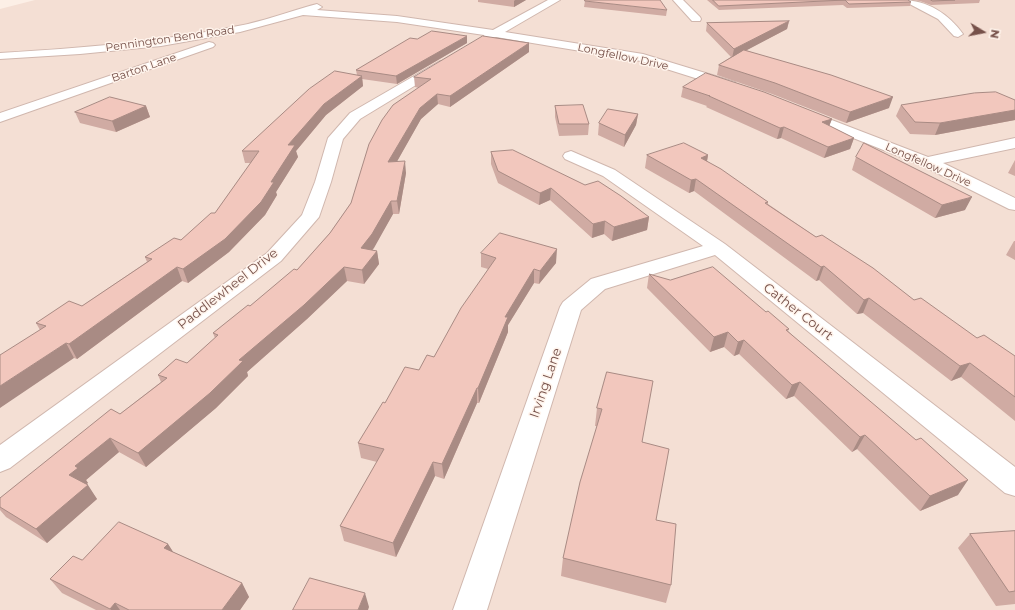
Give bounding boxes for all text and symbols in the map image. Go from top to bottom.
north arrow [963,12,1003,52]
street label: Pennington Bend Road [105,23,235,55]
text: N [987,28,1002,40]
street label: Longfellow Drive [576,41,670,73]
street label: Barton Lane [110,51,178,85]
street label: Longfellow Drive [883,140,973,190]
street label: Paddlewheel Drive [175,245,281,333]
street label: Cather Court [760,280,836,344]
street label: Irving Lane [527,346,565,420]

